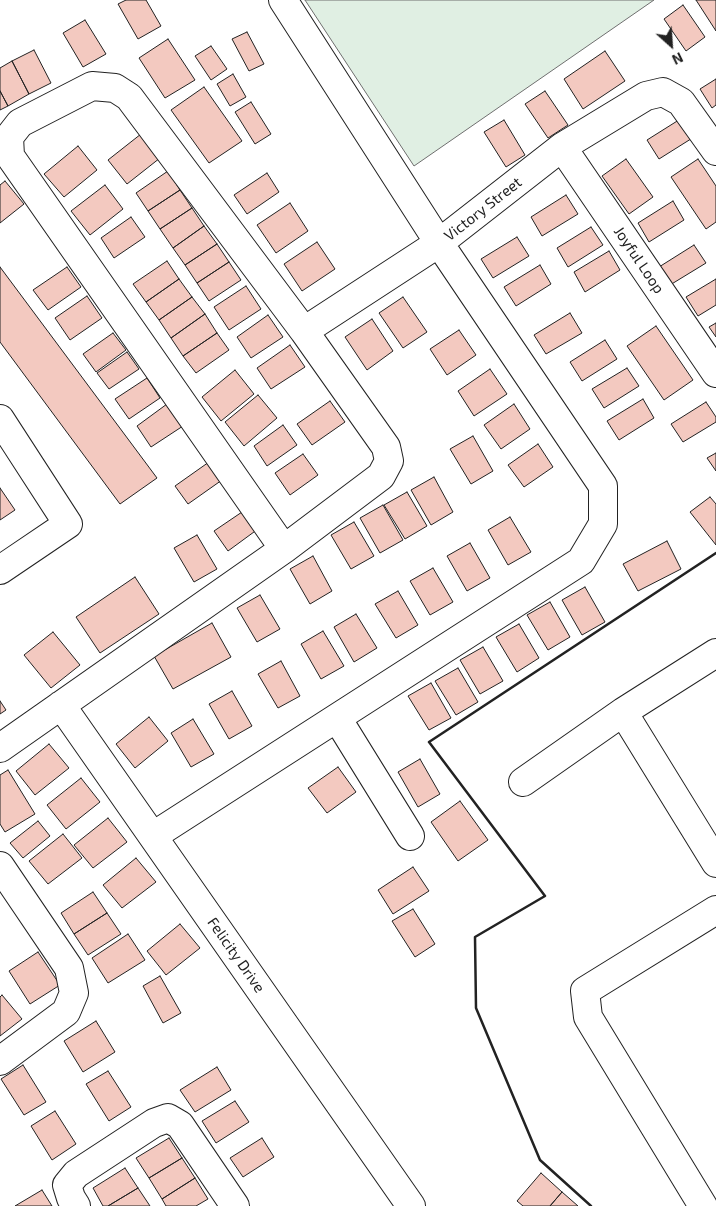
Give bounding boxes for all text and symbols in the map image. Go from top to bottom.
north arrow [646,20,696,70]
text: N [670,49,686,69]
street label: Victory Street [441,173,525,245]
street label: Joyful Loop [610,223,668,297]
street label: Felicity Drive [203,914,269,996]

